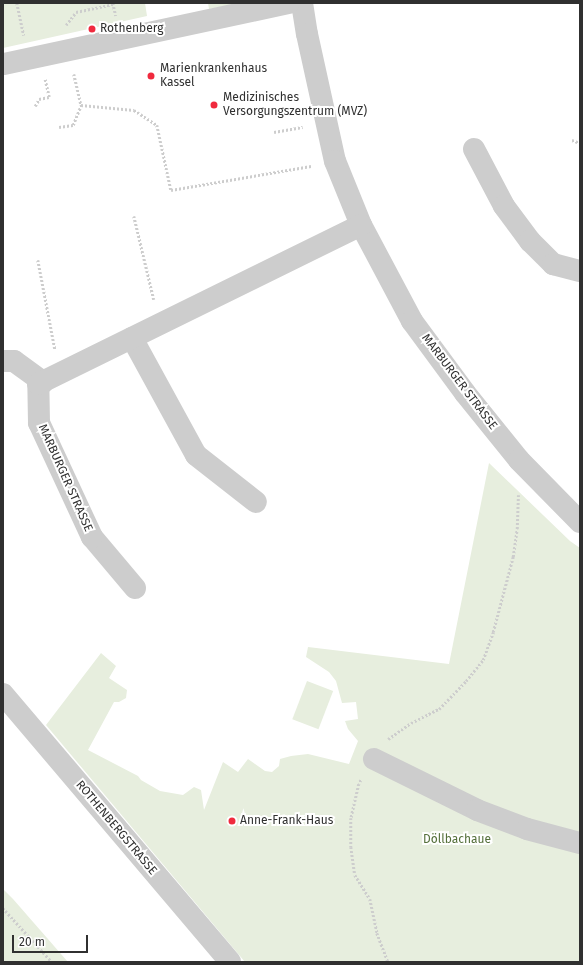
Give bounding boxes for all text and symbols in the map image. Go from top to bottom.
place label: Rothenberg [100,22,163,36]
marker: Rothenberg [87,24,97,34]
place label: Marienkrankenhaus Kassel [160,62,267,90]
marker: Marienkrankenhaus Kassel [145,70,157,82]
place label: Medizinisches Versorgungszentrum (MVZ) [223,91,367,119]
marker: Medizinisches Versorgungszentrum (MVZ) [208,99,220,111]
street label: MARBURGER STRASSE [418,331,500,433]
street label: MARBURGER STRASSE [35,422,95,534]
street label: ROTHENBERGSTRASSE [72,778,160,878]
place label: Anne-Frank-Haus [240,814,333,828]
marker: Anne-Frank-Haus [227,816,237,826]
park label: Döllbachaue [423,833,491,847]
scale bar [14,927,90,953]
text: 20 m [19,935,45,949]

